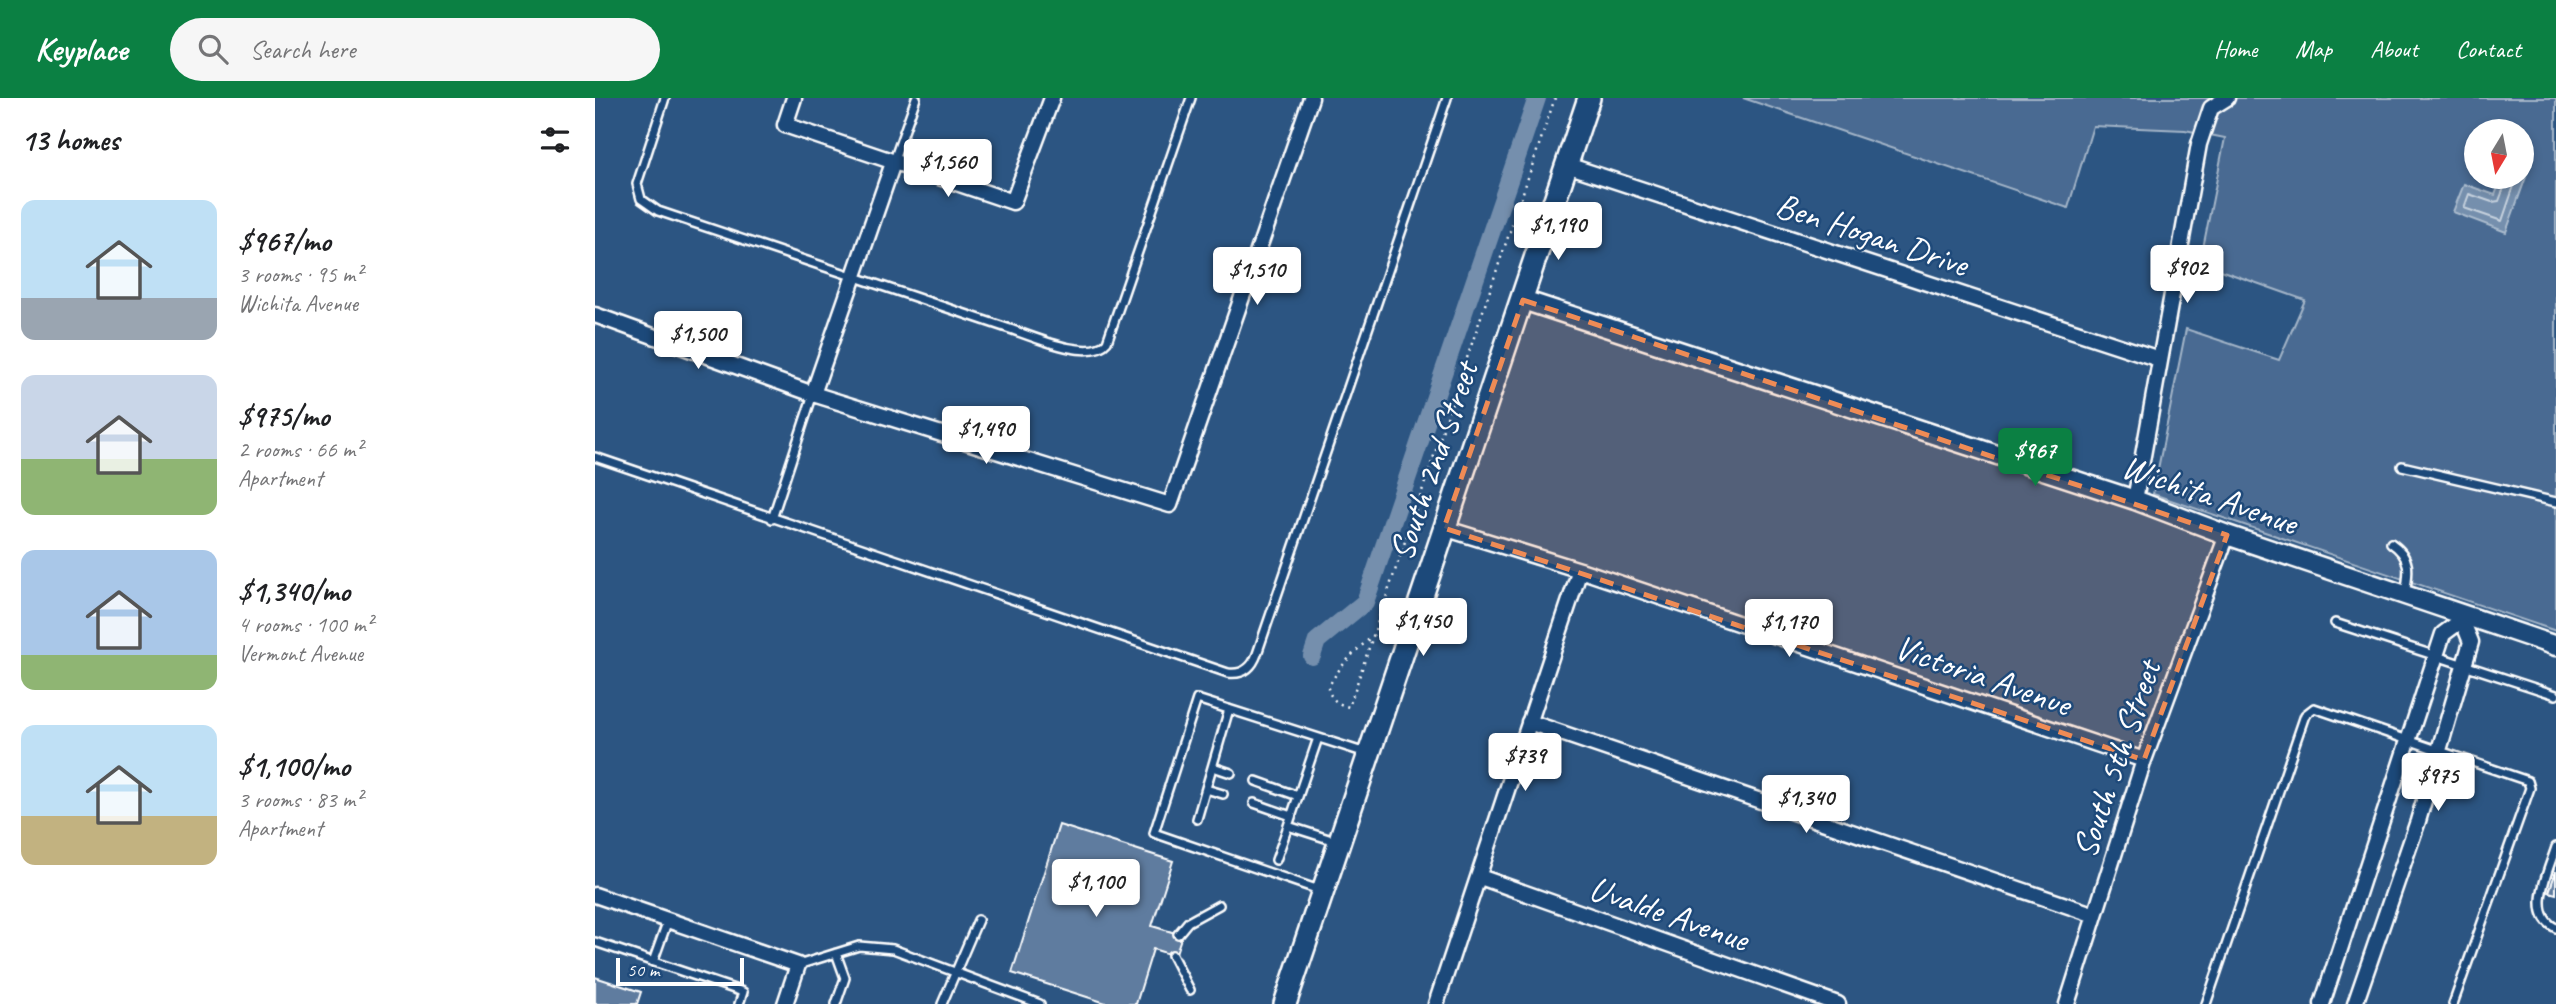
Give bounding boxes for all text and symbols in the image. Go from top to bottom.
search box [170,18,660,81]
text: Keyplace [35,28,128,70]
icon: search [194,30,232,68]
text: Search here [250,33,356,66]
text: Home [2214,34,2257,64]
text: Map [2295,34,2332,64]
text: About [2370,34,2418,64]
text: Contact [2456,34,2521,64]
north arrow [2464,119,2534,189]
map controls [2464,119,2534,189]
text: 13 homes [21,121,119,159]
icon: filters [536,121,574,159]
pin: $1,560 [891,140,1005,199]
text: $1,560 [920,147,976,176]
street label: Ben Hogan Drive [1770,182,1976,287]
pin: $1,190 [1501,202,1615,262]
text: $1,190 [1530,210,1586,239]
text: $967/mo [238,222,331,260]
icon: home [77,228,161,312]
pin: $902 [2146,246,2228,305]
pin: $1,510 [1200,248,1314,307]
text: $902 [2166,253,2208,282]
text: $1,510 [1229,255,1285,284]
text: 3 rooms · 95 m² [238,260,362,289]
text: Wichita Avenue [238,289,358,318]
pin: $1,500 [641,312,755,371]
text: $1,500 [670,319,726,348]
street label: South 2nd Street [1378,353,1490,566]
text: $975/mo [238,397,329,435]
icon: home [77,403,161,487]
pin: $1,490 [929,406,1043,466]
text: $1,490 [958,414,1014,443]
pin: $967 [1994,428,2076,488]
text: 2 rooms · 66 m² [238,435,362,464]
text: $967 [2014,436,2056,465]
street label: Wichita Avenue [2116,443,2306,546]
text: Apartment [238,464,323,493]
text: $1,340/mo [238,572,350,610]
icon: home [77,578,161,662]
pin: $1,450 [1366,598,1480,658]
pin: $1,170 [1732,600,1846,659]
text: $1,450 [1395,606,1451,635]
text: $1,170 [1761,607,1817,636]
text: 4 rooms · 100 m² [238,610,373,639]
street label: Victoria Avenue [1889,624,2079,727]
text: Vermont Avenue [238,639,363,668]
street label: South 5th Street [2062,652,2172,863]
pin: $739 [1484,734,1566,793]
text: $739 [1504,741,1546,770]
text: $1,100/mo [238,747,350,785]
icon: home [77,753,161,837]
pin: $975 [2397,754,2479,813]
text: $975 [2418,761,2458,790]
pin: $1,340 [1749,776,1863,835]
text: $1,340 [1778,783,1834,812]
text: 3 rooms · 83 m² [238,785,362,814]
text: Apartment [238,814,323,843]
pin: $1,100 [1039,860,1153,919]
street label: Uvalde Avenue [1583,865,1757,962]
text: $1,100 [1068,867,1124,896]
scale bar [616,955,744,987]
text: 50 m [627,958,659,982]

